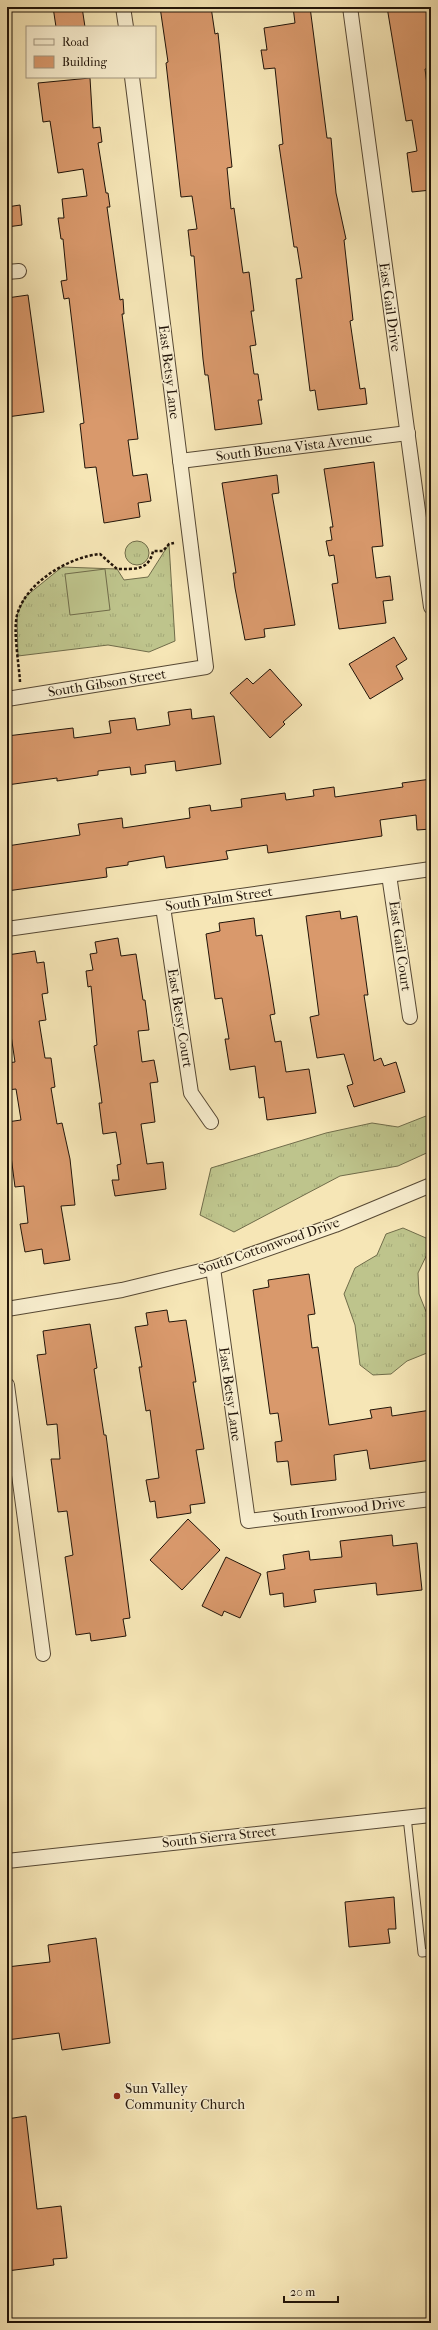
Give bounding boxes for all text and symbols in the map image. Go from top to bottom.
legend [26,26,156,78]
text: Road [62,35,89,49]
text: Building [62,55,107,69]
street label: East Gail Drive [375,261,405,353]
street label: East Betsy Lane [155,324,183,420]
street label: South Buena Vista Avenue [215,429,373,465]
street label: South Gibson Street [47,665,167,701]
street label: South Palm Street [164,883,274,915]
street label: East Gail Court [385,900,415,992]
street label: East Betsy Court [164,967,196,1069]
street label: South Cottonwood Drive [196,1214,342,1278]
street label: East Betsy Lane [215,1346,245,1442]
street label: South Ironwood Drive [272,1493,406,1527]
street label: South Sierra Street [161,1823,277,1851]
place label: Sun Valley Community Church [125,2080,245,2113]
marker: Sun Valley Community Church [112,2091,122,2101]
scale bar [284,2278,338,2304]
text: 20 m [290,2285,315,2299]

